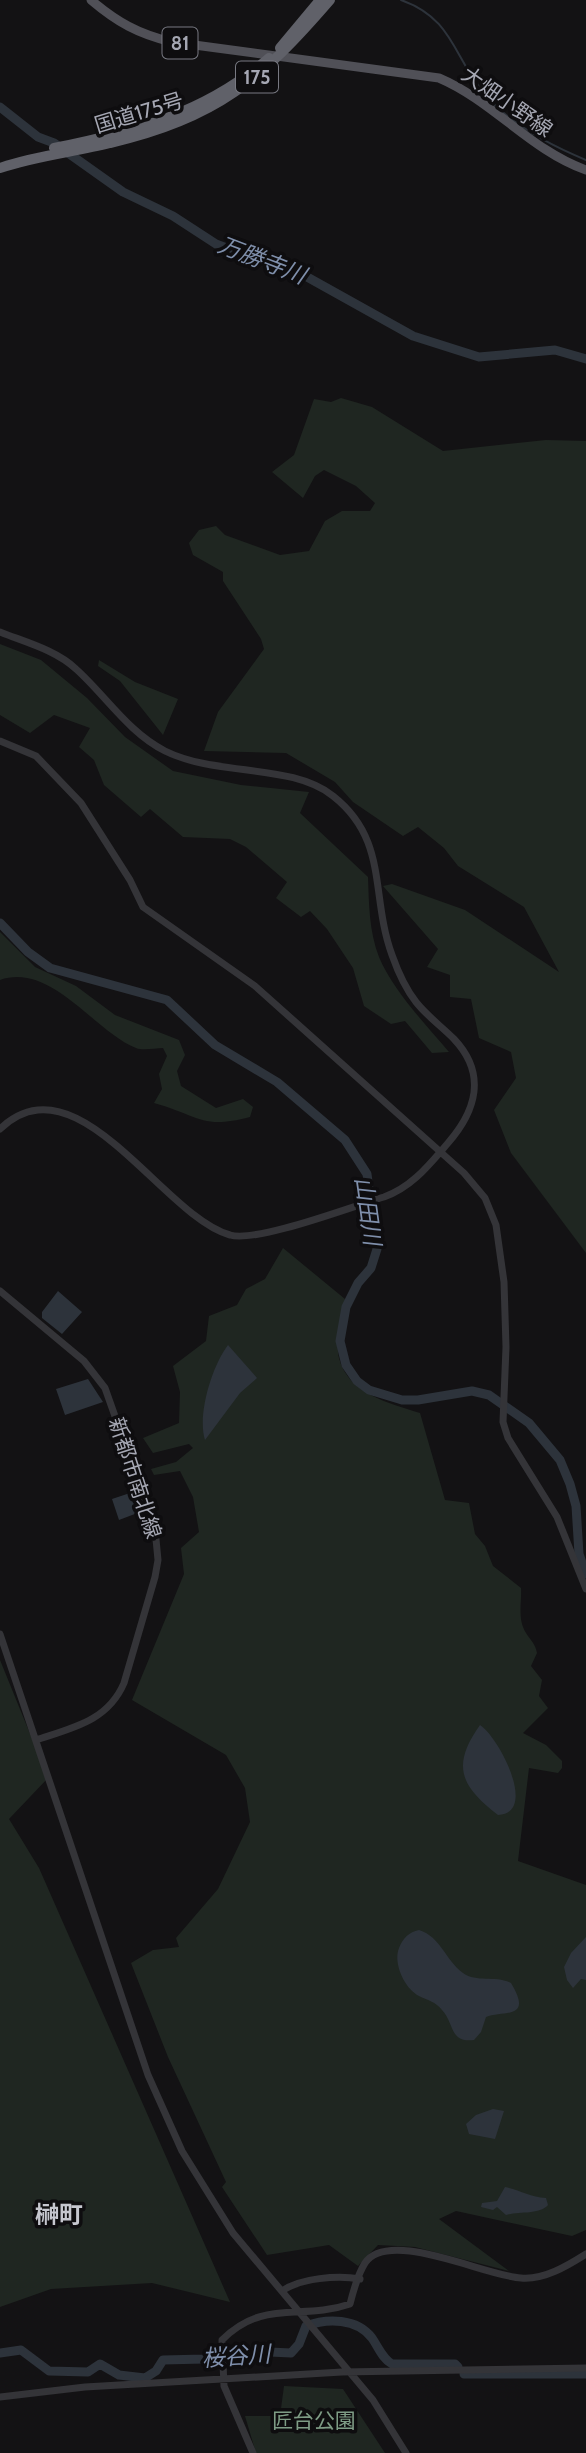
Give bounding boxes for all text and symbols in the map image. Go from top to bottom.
road number: 81 [162,28,198,58]
road number: 175 [236,61,278,92]
street label: 大畑小野線 [457,61,557,142]
street label: 国道175号 [91,87,186,138]
water label: 万勝寺川 [214,230,313,291]
water label: 山田川 [349,1175,387,1250]
street label: 新都市南北線 [104,1414,167,1542]
district label: 榊町 [35,2200,83,2229]
water label: 桜谷川 [201,2339,274,2372]
park label: 匠台公園 [272,2408,356,2433]

